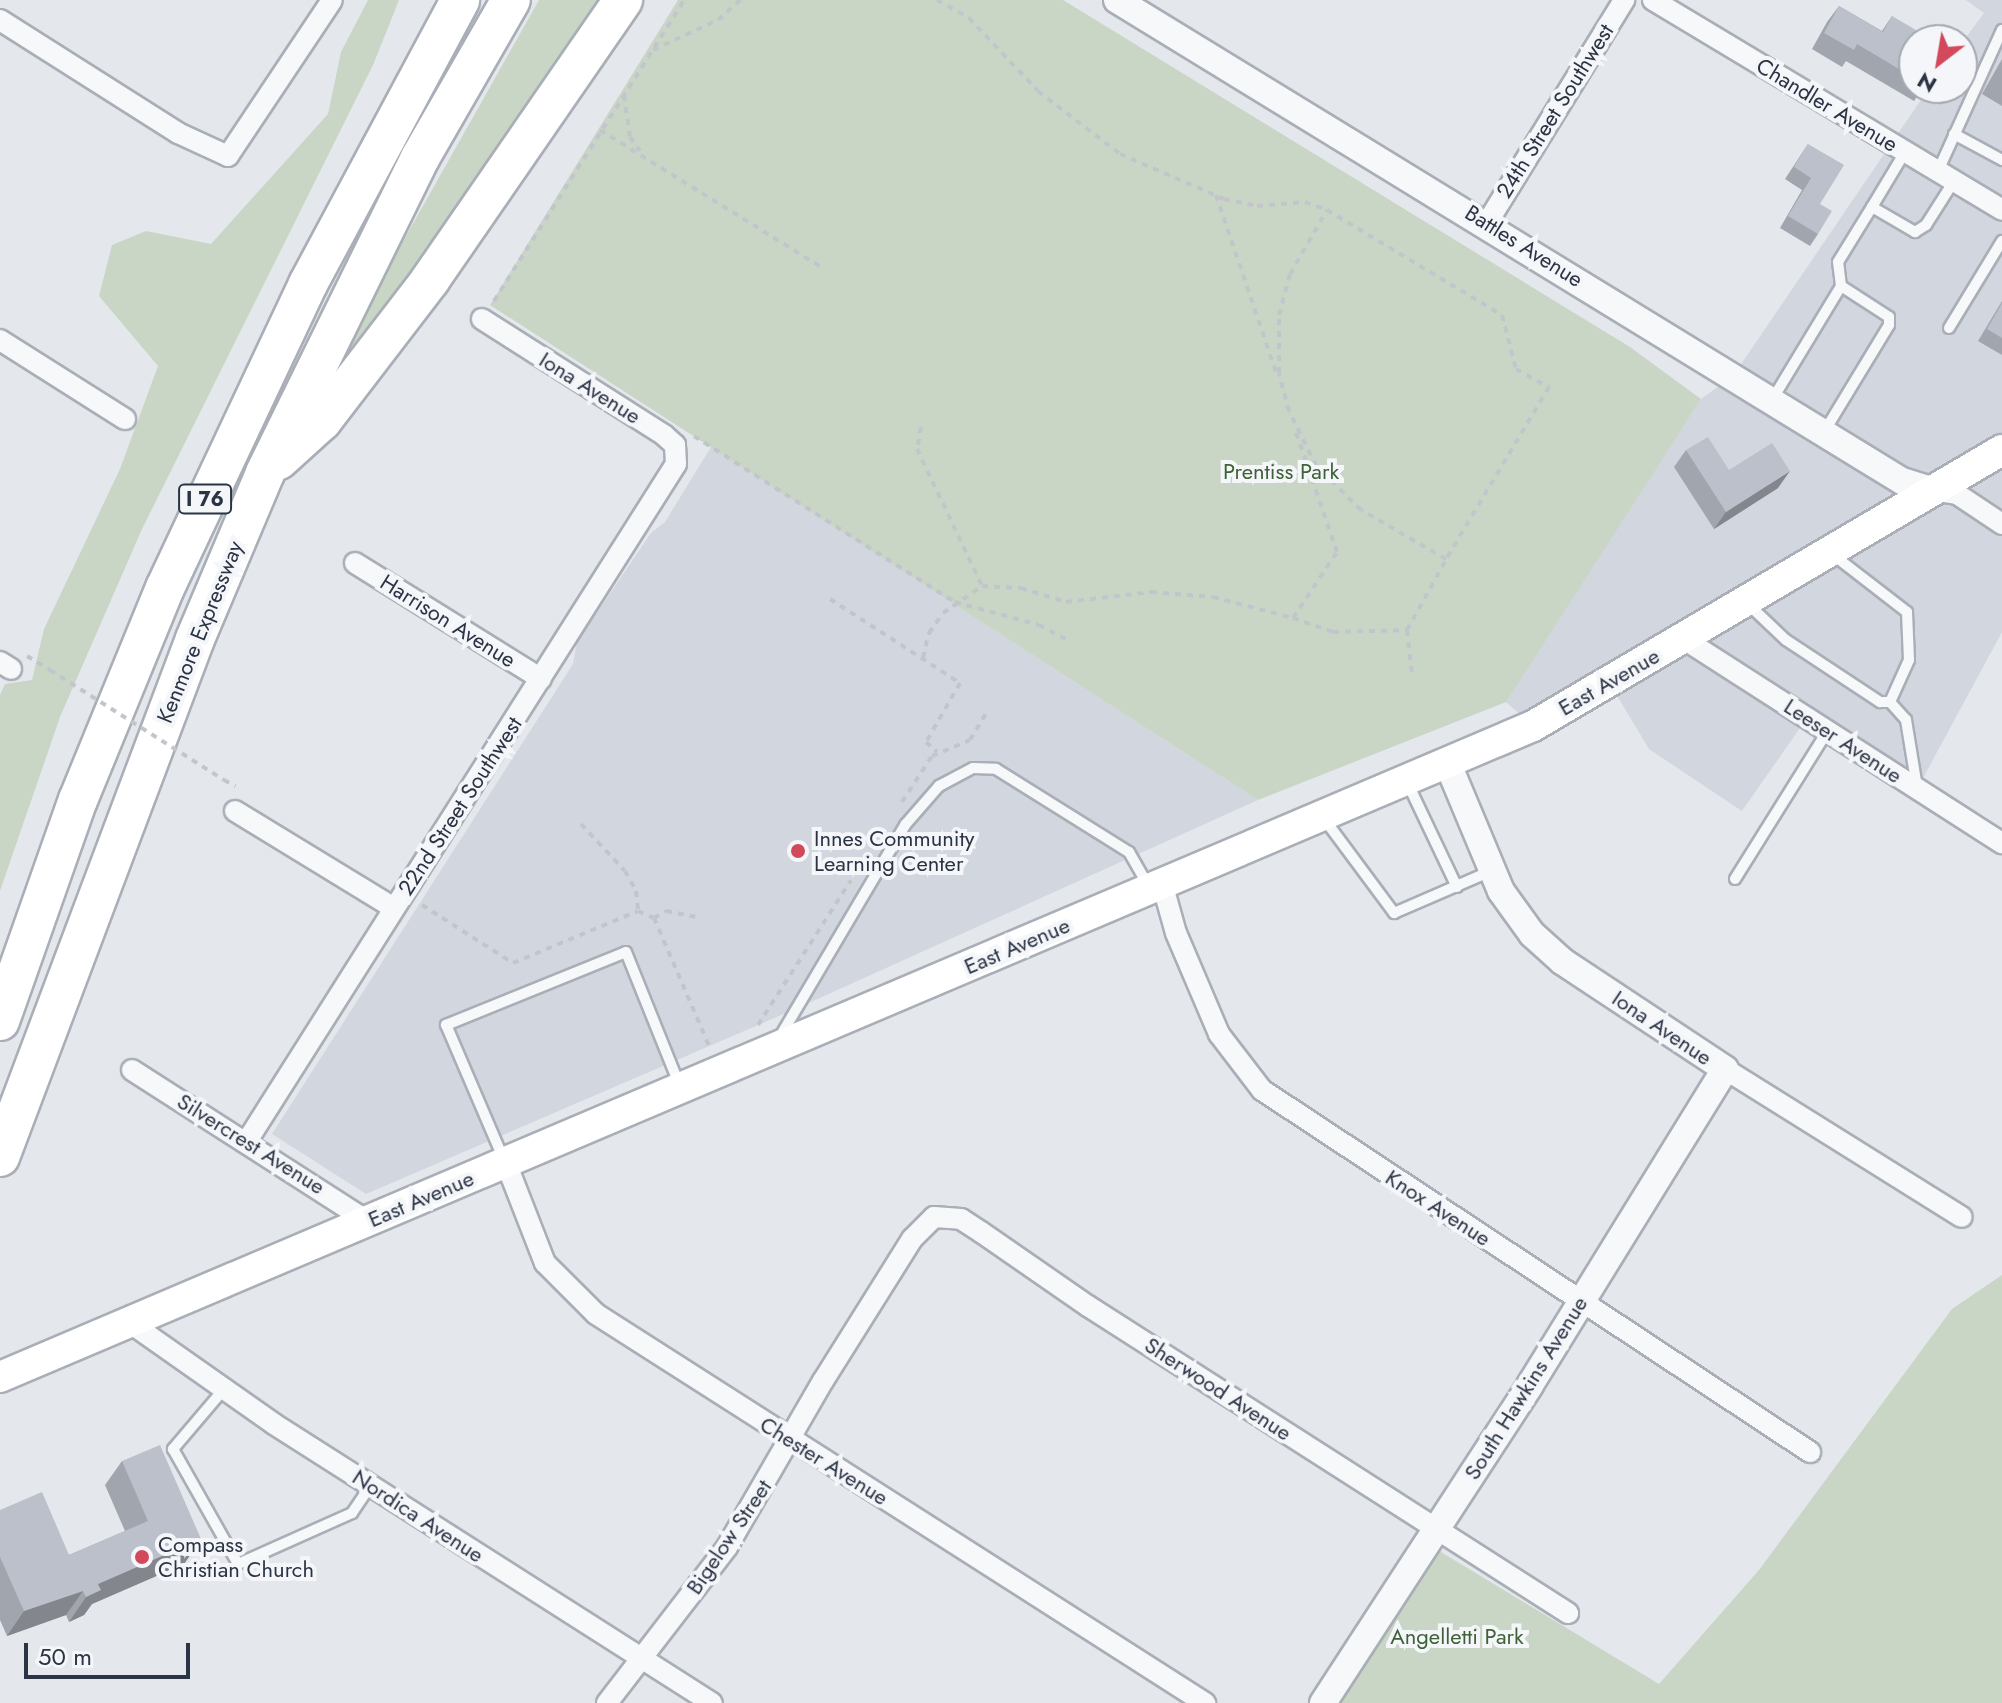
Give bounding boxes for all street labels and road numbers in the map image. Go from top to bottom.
street label: 24th Street Southwest [1491,19,1619,203]
street label: Chandler Avenue [1751,52,1903,158]
street label: Battles Avenue [1460,199,1588,293]
street label: Iona Avenue [534,346,646,430]
road number: I 76 [177,483,233,515]
street label: Kenmore Expressway [151,537,249,727]
street label: Harrison Avenue [375,569,521,673]
street label: East Avenue [1554,643,1664,721]
street label: Leeser Avenue [1779,693,1907,789]
street label: 22nd Street Southwest [392,712,528,900]
street label: East Avenue [960,912,1074,980]
street label: Iona Avenue [1607,985,1717,1071]
street label: Silvercrest Avenue [172,1088,330,1200]
street label: Knox Avenue [1380,1164,1496,1252]
street label: East Avenue [364,1165,478,1233]
street label: South Hawkins Avenue [1459,1291,1593,1485]
street label: Sherwood Avenue [1140,1332,1296,1446]
street label: Chester Avenue [755,1411,893,1511]
street label: Nordica Avenue [347,1464,489,1568]
street label: Bigelow Street [681,1475,777,1599]

